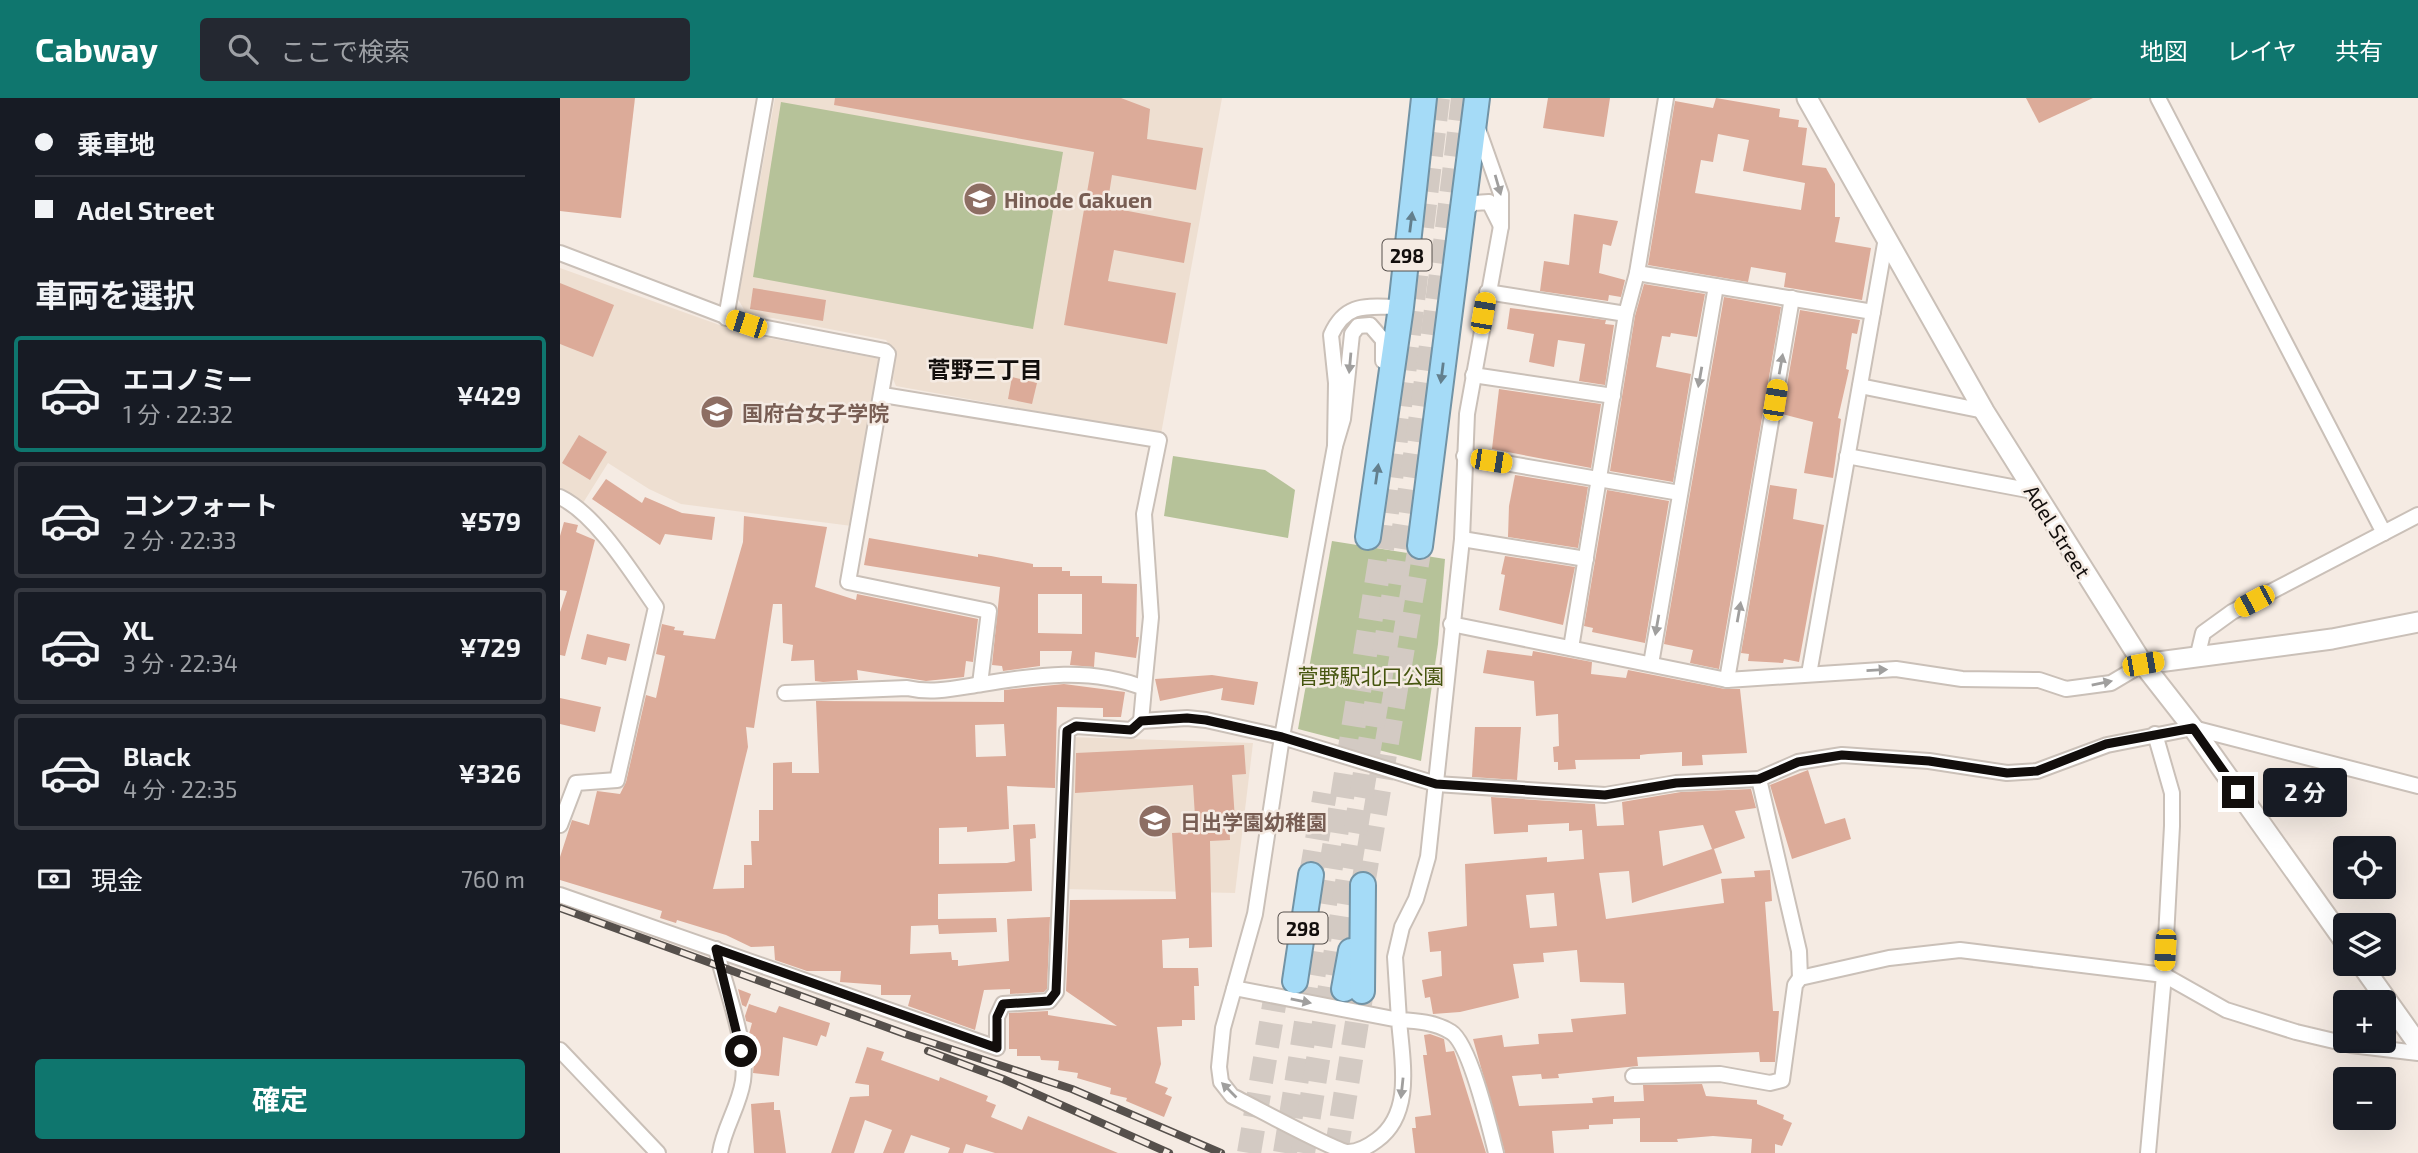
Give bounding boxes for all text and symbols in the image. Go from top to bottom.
search box [200,18,690,81]
text: Cabway [35,29,158,69]
icon: search [224,30,262,68]
text: ここで検索 [280,35,410,66]
text: 地図 [2140,36,2188,65]
text: レイヤ [2226,36,2297,65]
text: 共有 [2335,36,2383,65]
text: 乗車地 [77,128,155,159]
one-way arrow [1493,175,1503,196]
school or university icon: Hinode Gakuen [961,180,999,218]
place label: Hinode Gakuen [1004,187,1152,212]
text: Adel Street [77,194,214,225]
one-way arrow [1405,211,1416,233]
road number: 298 [1382,239,1432,270]
text: 車両を選択 [35,275,195,313]
car [1470,290,1497,336]
car [723,308,770,340]
one-way arrow [1344,352,1355,374]
one-way arrow [1776,353,1787,375]
district label: 菅野三丁目 [928,355,1043,383]
one-way arrow [1437,362,1448,384]
icon: car [39,363,102,426]
text: エコノミー [123,363,253,394]
one-way arrow [1694,366,1705,388]
car [1762,378,1789,422]
text: ¥429 [457,379,521,410]
school or university icon: 国府台女子学院 [698,393,736,431]
text: 1 分 · 22:32 [123,400,233,428]
place label: 国府台女子学院 [742,400,889,425]
car [1469,447,1514,475]
one-way arrow [1372,463,1383,485]
street label: Adel Street [2020,480,2096,582]
icon: car [39,489,102,552]
text: コンフォート [123,489,278,520]
text: ¥579 [460,505,521,536]
text: 2 分 · 22:33 [123,526,237,554]
car [2231,582,2278,620]
one-way arrow [1734,601,1745,623]
text: XL [123,614,154,645]
icon: car [39,615,102,678]
one-way arrow [1652,615,1663,637]
text: ¥729 [460,631,521,662]
text: 3 分 · 22:34 [123,649,238,677]
car [2121,650,2166,678]
park label: 菅野駅北口公園 [1298,663,1445,688]
one-way arrow [1866,664,1888,675]
one-way arrow [2091,678,2113,689]
text: Black [123,740,191,771]
icon: car [39,741,102,804]
text: ¥326 [459,757,521,788]
callout: 2 分 [2262,768,2346,816]
text: 4 分 · 22:35 [123,775,237,803]
route end [2222,776,2254,808]
text: 2 分 [2284,778,2326,806]
school or university icon: 日出学園幼稚園 [1136,802,1174,840]
place label: 日出学園幼稚園 [1180,809,1327,834]
map controls [2333,836,2396,1130]
button: locate [2333,836,2396,899]
icon: cash [35,860,73,898]
text: 現金 [91,864,143,895]
text: 760 m [461,865,525,893]
road number: 298 [1278,912,1328,944]
button: layers [2333,913,2396,976]
car [2154,928,2177,972]
button: + [2333,990,2396,1053]
one-way arrow [1290,996,1312,1007]
route start [725,1035,757,1067]
button: 確定 [35,1059,525,1139]
button: − [2333,1067,2396,1130]
one-way arrow [1397,1077,1408,1099]
one-way arrow [1221,1082,1238,1099]

